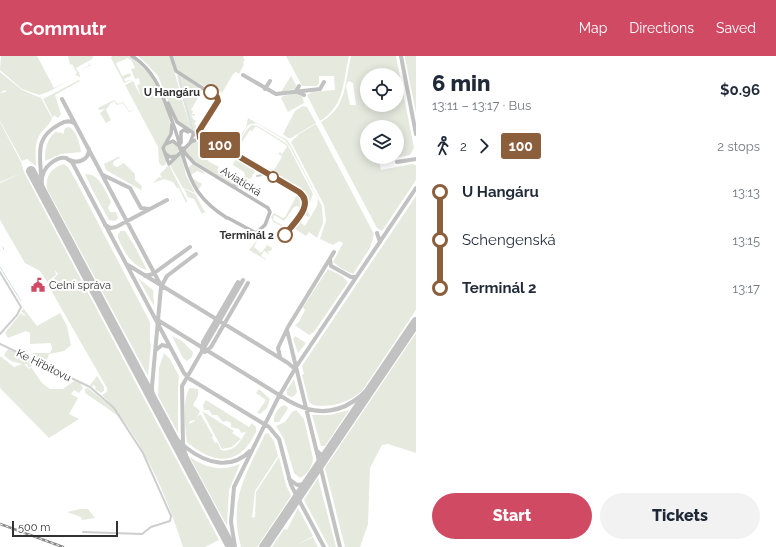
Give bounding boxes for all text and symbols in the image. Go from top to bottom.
text: Commutr [20,17,106,39]
text: Map [579,20,607,36]
text: Directions [629,20,694,36]
text: Saved [716,20,756,36]
map controls [360,68,404,164]
button: locate [360,68,404,112]
text: 6 min [432,70,490,96]
text: $0.96 [720,81,760,99]
marker: U Hangáru [203,84,219,100]
place label: U Hangáru [144,86,200,99]
text: 13:11 – 13:17 · Bus [432,98,531,113]
button: layers [360,120,404,164]
line badge: 100 [197,132,243,158]
icon: walk [432,135,454,157]
icon: forward [473,135,495,157]
text: 100 [208,137,232,153]
text: 100 [509,138,533,154]
text: 2 [460,139,467,154]
text: 2 stops [717,139,760,154]
street label: Aviatická [218,164,263,199]
unlabelled marker [267,171,279,183]
text: U Hangáru [462,183,539,201]
text: 13:13 [733,185,760,200]
marker: Terminál 2 [277,227,293,243]
place label: Terminál 2 [219,229,274,242]
text: Schengenská [462,231,556,249]
text: 13:15 [732,233,760,248]
public building icon: Celní správa [30,277,46,293]
place label: Celní správa [49,279,111,292]
text: Terminál 2 [462,279,536,297]
text: 13:17 [733,281,760,296]
street label: Ke Hřbitovu [14,347,73,384]
button: Start [432,493,592,539]
button: Tickets [600,493,760,539]
scale bar [12,519,118,538]
text: 500 m [18,521,50,534]

